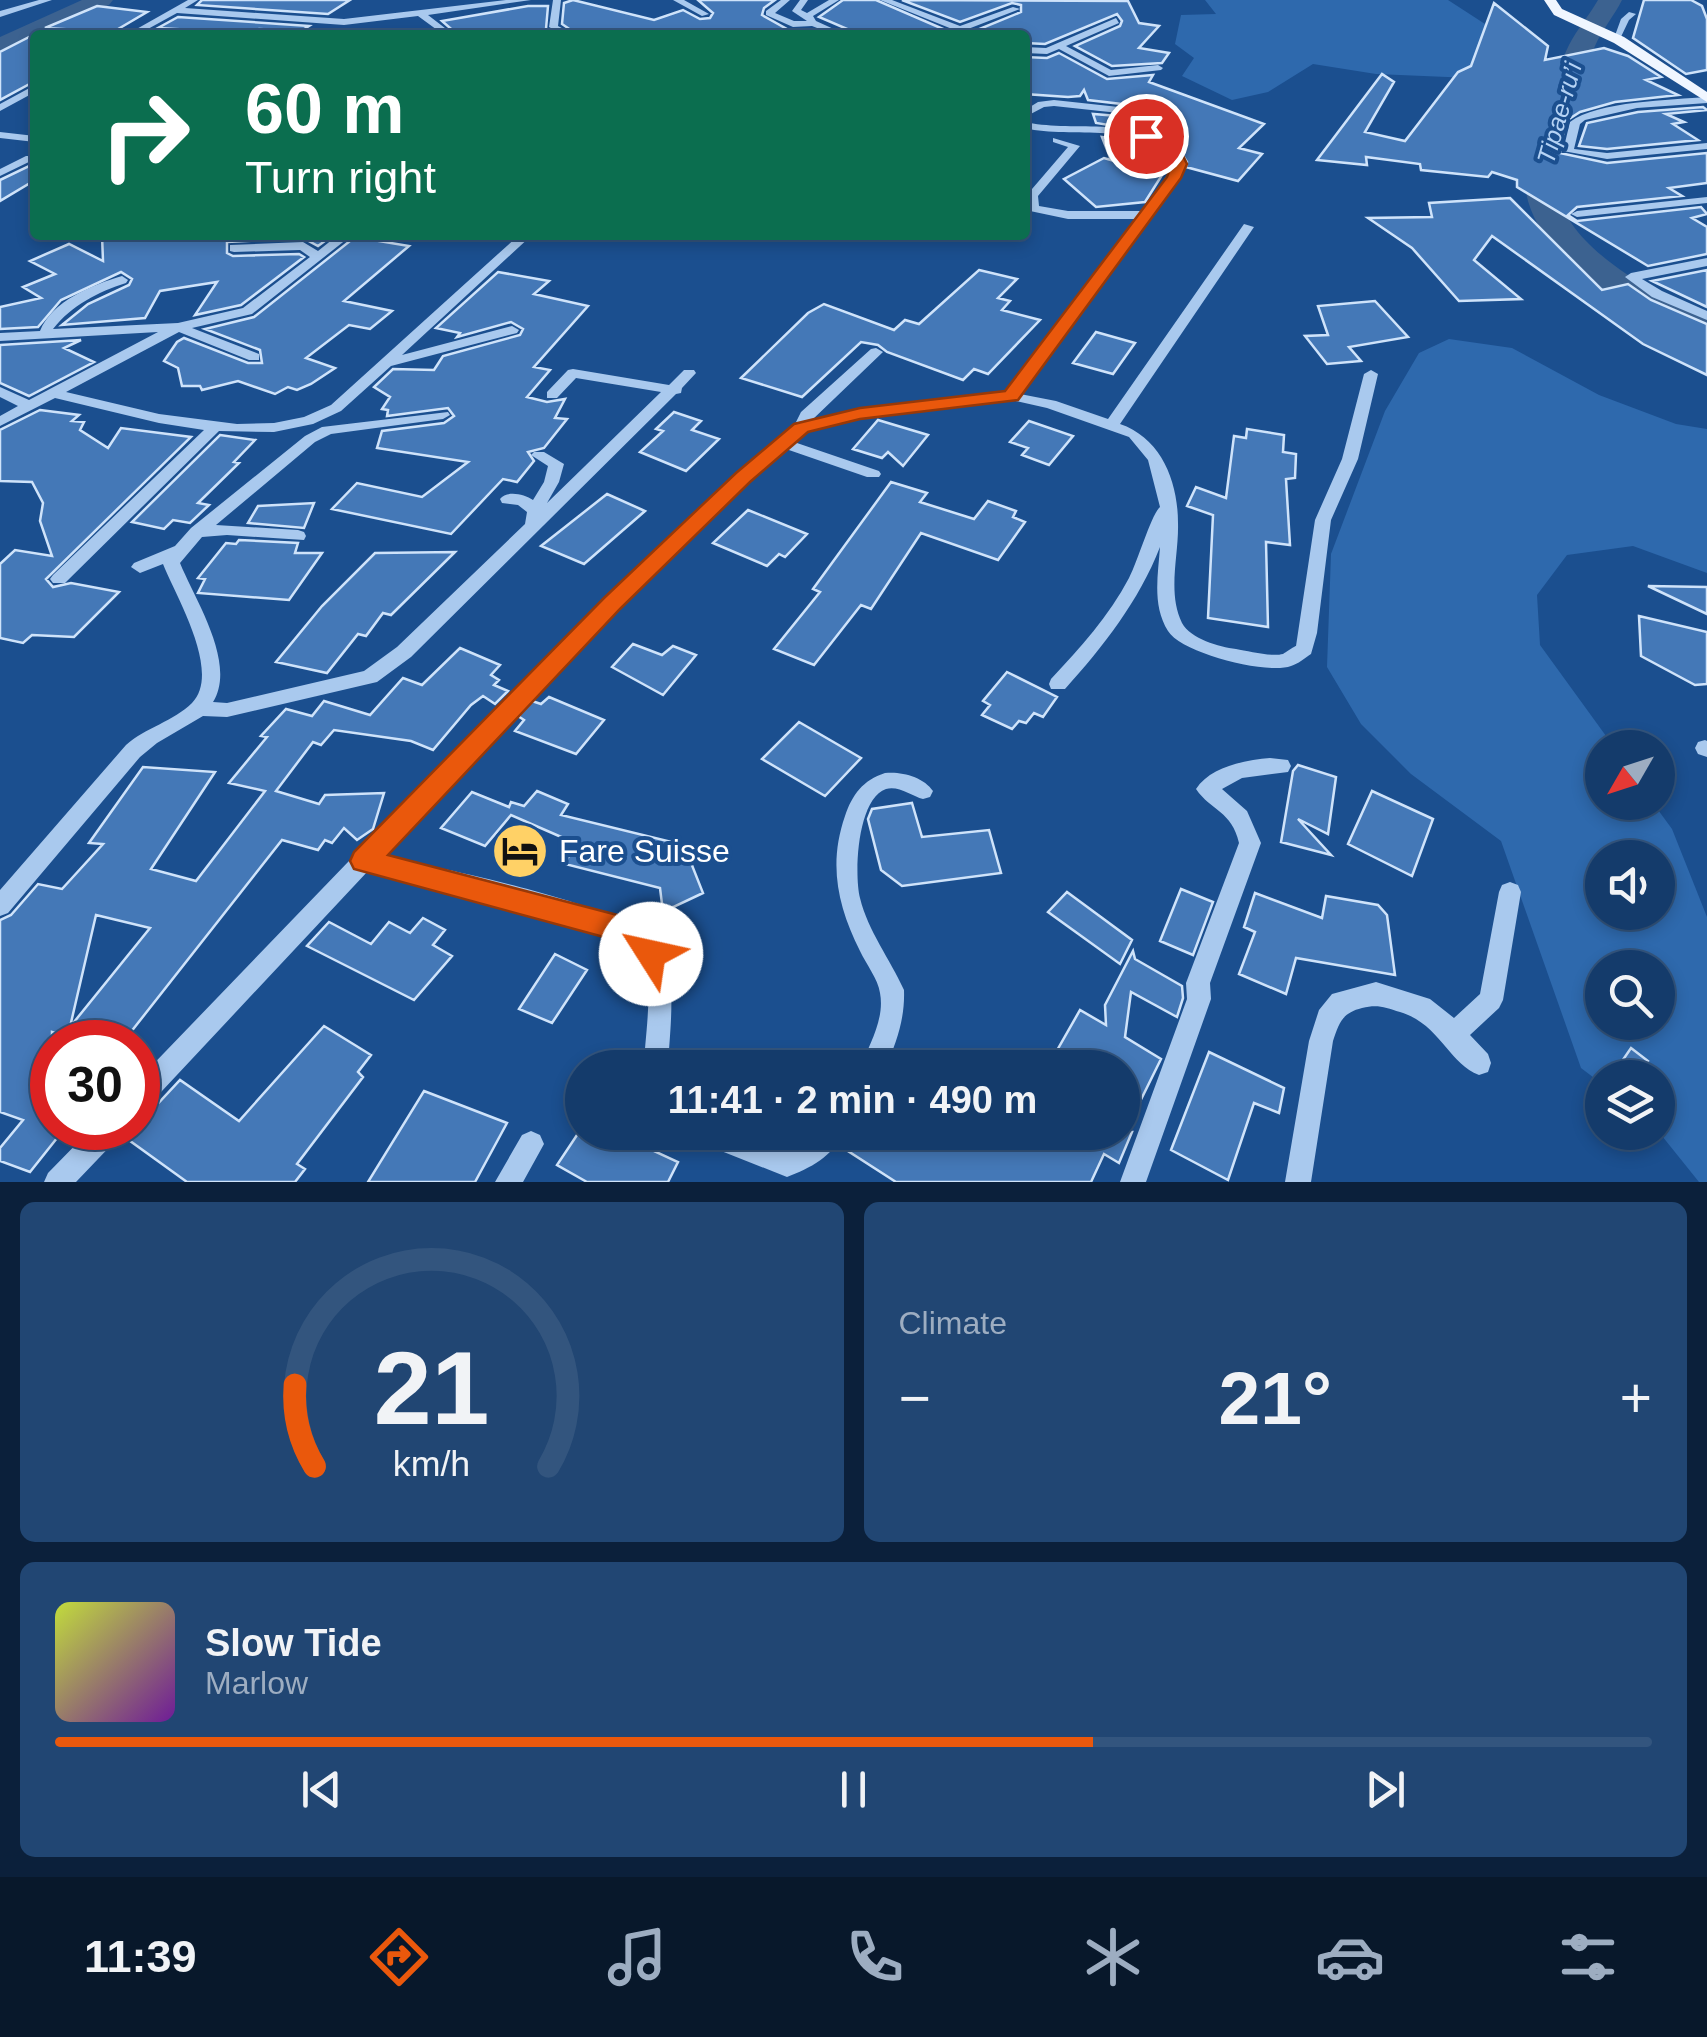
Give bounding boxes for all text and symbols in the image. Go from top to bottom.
water label: Tipae-ru’i [1531,58,1587,167]
icon: right [80,70,210,200]
text: 60 m [245,70,405,148]
pin [1104,94,1189,179]
icon: arrive [1119,109,1174,164]
text: Turn right [245,152,436,203]
north arrow [1585,730,1675,820]
map controls [1585,730,1675,1150]
hotel icon: Fare Suisse [490,821,550,881]
place label: Fare Suisse [559,833,730,869]
button: sound [1585,840,1675,930]
position arrow [599,902,703,1006]
button: search [1585,950,1675,1040]
speed limit sign: 30 [30,1020,160,1150]
button: layers [1585,1060,1675,1150]
text: 11:41 · 2 min · 490 m [668,1079,1037,1121]
text: Climate [899,1305,1007,1341]
text: 21 [374,1330,490,1446]
text: 21° [1219,1356,1332,1440]
text: − [899,1367,931,1429]
text: + [1620,1367,1652,1429]
text: km/h [393,1444,470,1484]
text: Slow Tide [205,1622,382,1664]
text: Marlow [205,1665,308,1701]
icon: previous [294,1762,349,1817]
icon: pause [826,1762,881,1817]
icon: next [1358,1762,1413,1817]
icon: directions [364,1922,434,1992]
icon: music [602,1922,672,1992]
icon: phone [840,1922,910,1992]
icon: climate [1078,1922,1148,1992]
icon: car [1315,1922,1385,1992]
icon: filters [1553,1922,1623,1992]
text: 11:39 [84,1931,197,1982]

